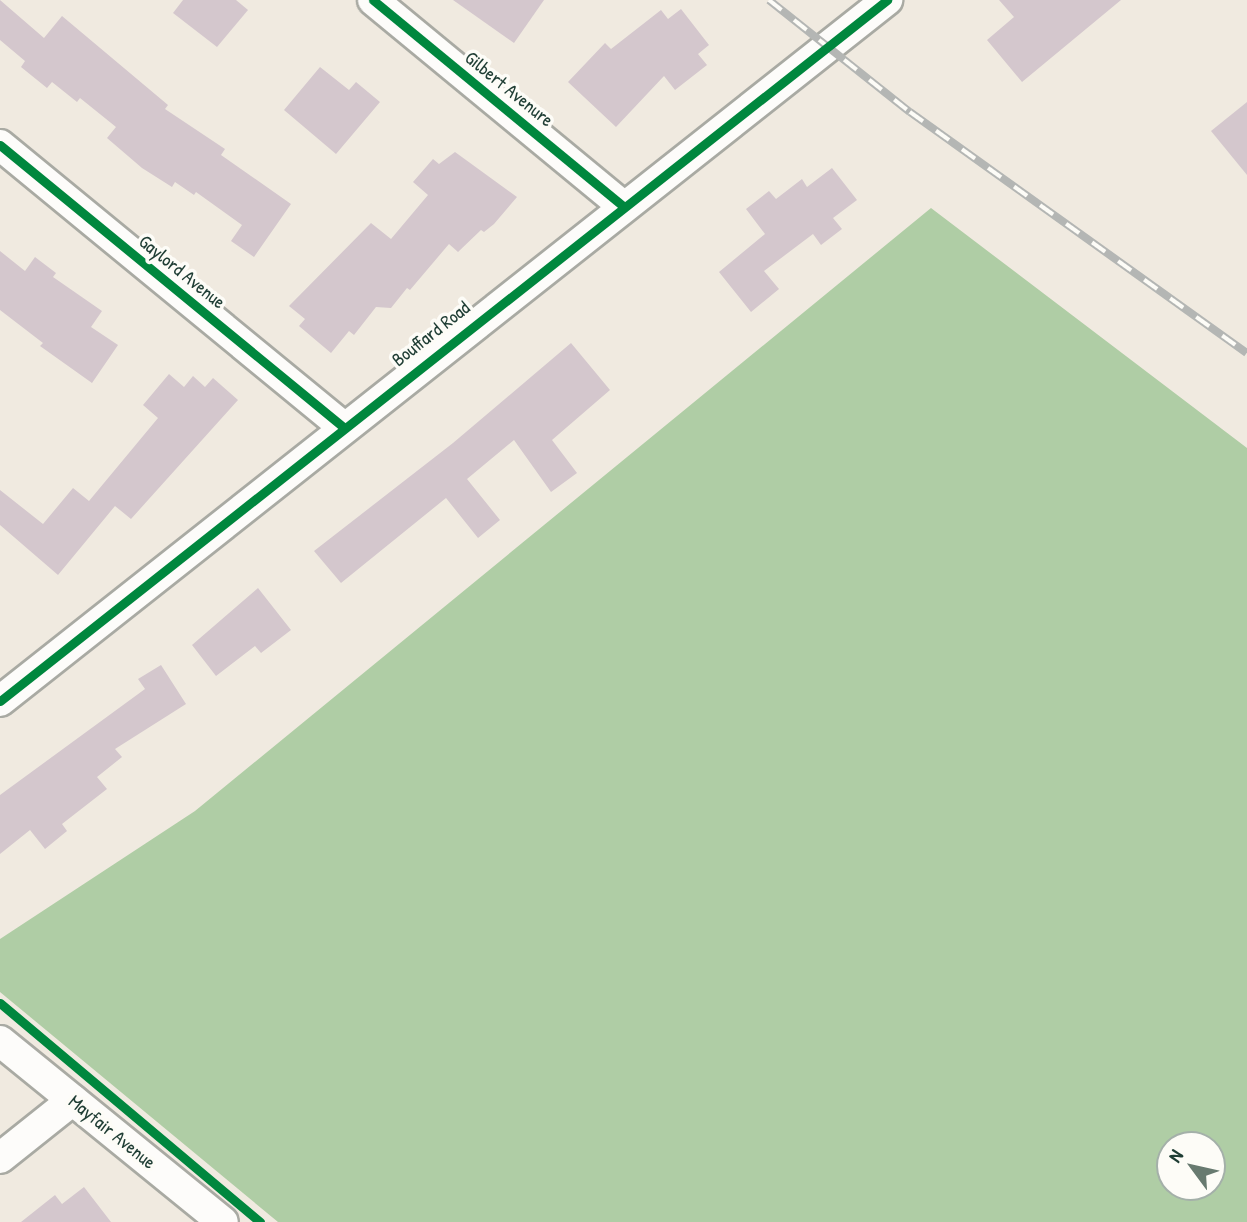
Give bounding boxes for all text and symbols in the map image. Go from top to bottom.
street label: Gilbert Avenure [460,46,558,132]
street label: Gaylord Avenue [134,230,230,314]
street label: Bouffard Road [388,297,474,371]
street label: Mayfair Avenue [64,1090,160,1174]
north arrow [1156,1131,1226,1201]
text: N [1161,1144,1189,1167]

